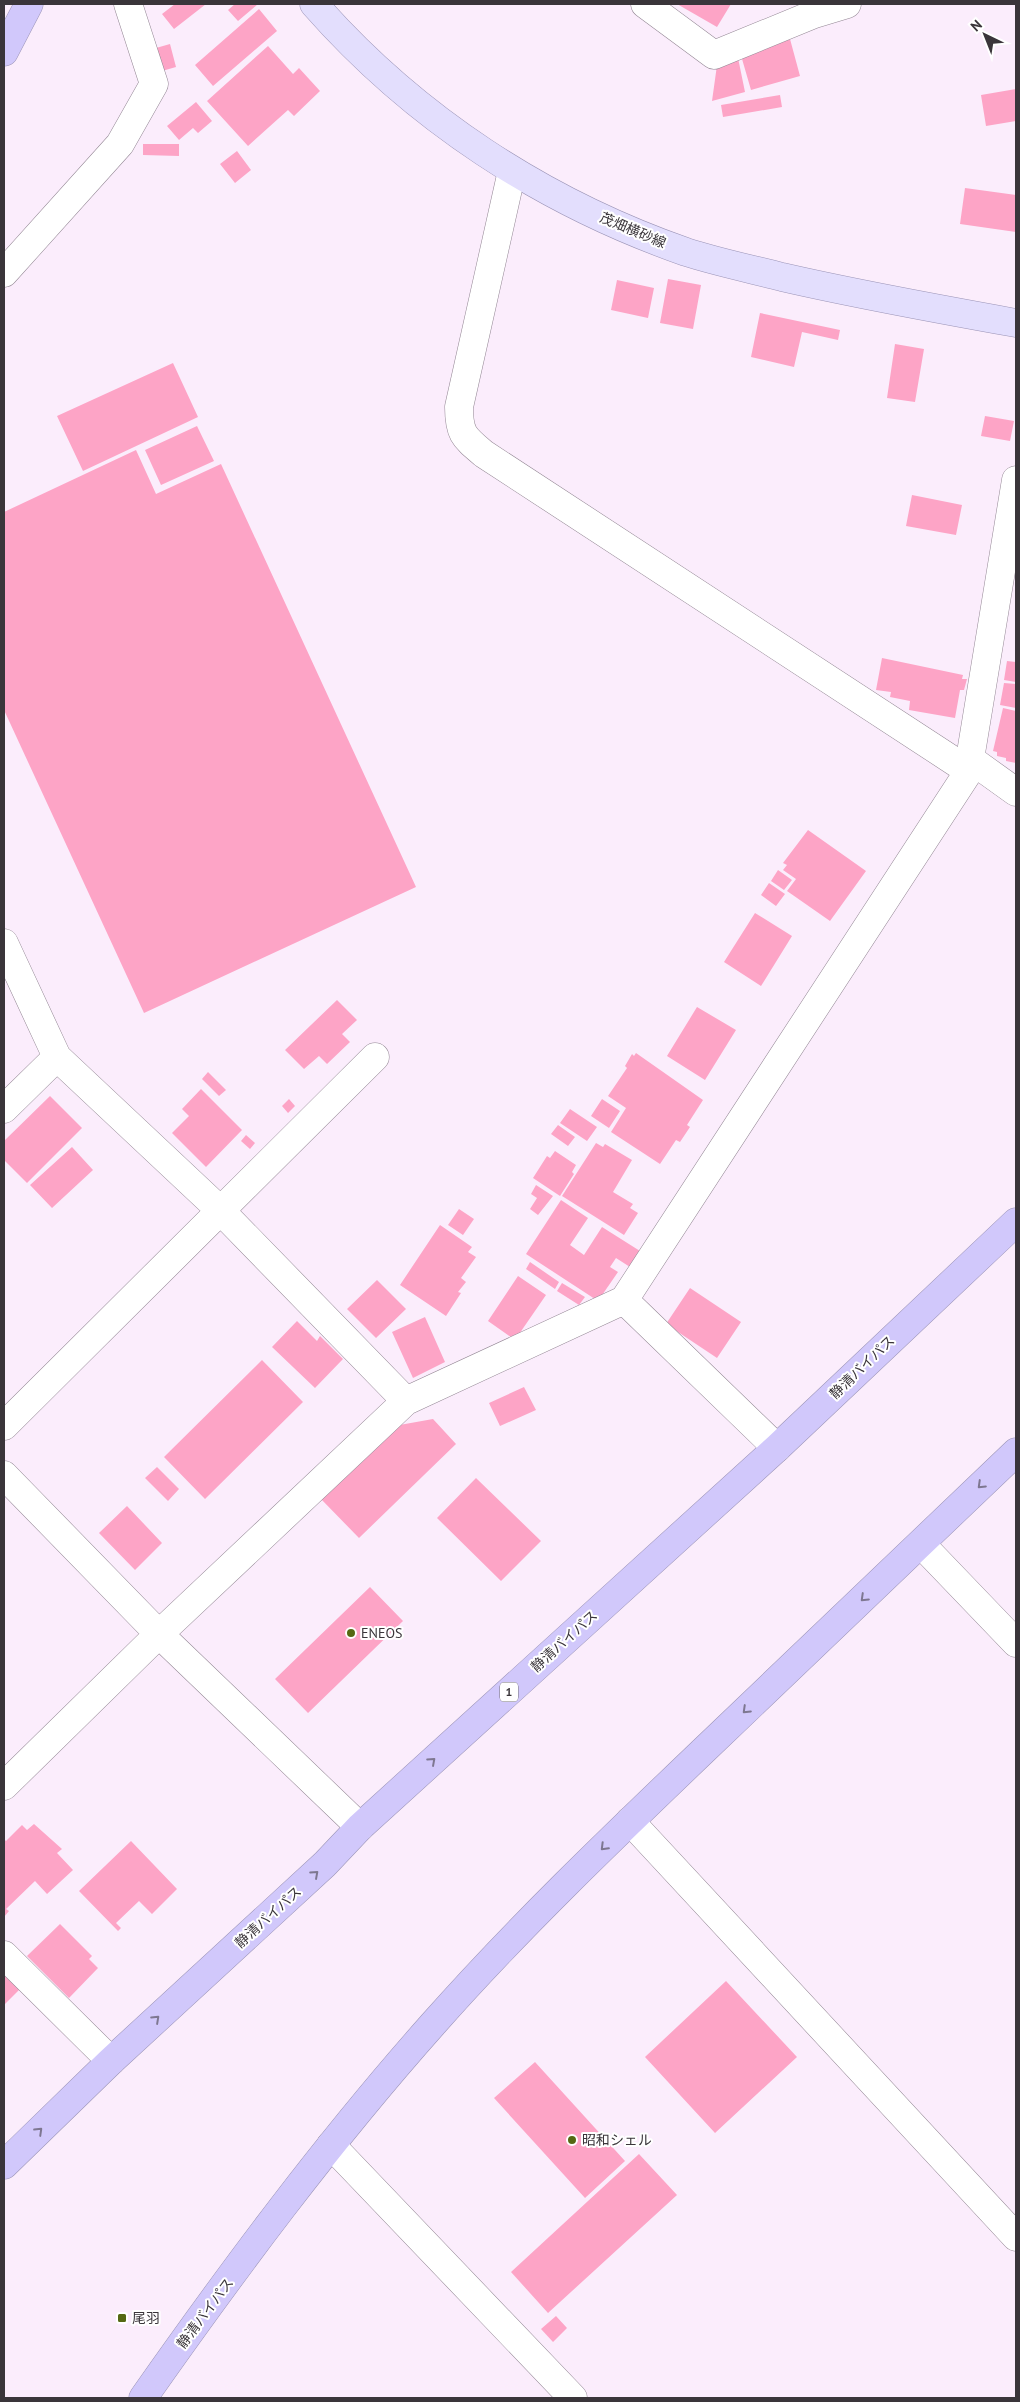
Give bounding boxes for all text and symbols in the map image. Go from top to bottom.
north arrow [960,10,1010,60]
text: N [967,16,986,35]
street label: 茂畑横砂線 [597,208,669,252]
street label: 静清バイパス [826,1331,898,1403]
one-way arrow [978,1479,987,1488]
one-way arrow [860,1592,869,1601]
street label: 静清バイパス [527,1606,601,1676]
place label: ENEOS [361,1624,402,1642]
marker: ENEOS [345,1627,357,1639]
road number: 1 [500,1682,518,1701]
one-way arrow [743,1704,752,1713]
one-way arrow [427,1758,436,1767]
one-way arrow [601,1841,610,1850]
one-way arrow [309,1870,318,1879]
street label: 静清バイパス [231,1882,305,1952]
one-way arrow [151,2016,160,2025]
one-way arrow [33,2127,42,2136]
place label: 昭和シェル [582,2131,652,2149]
marker: 昭和シェル [566,2134,578,2146]
street label: 静清バイパス [173,2274,237,2352]
place label: 尾羽 [132,2309,160,2327]
marker: 尾羽 [116,2312,128,2324]

